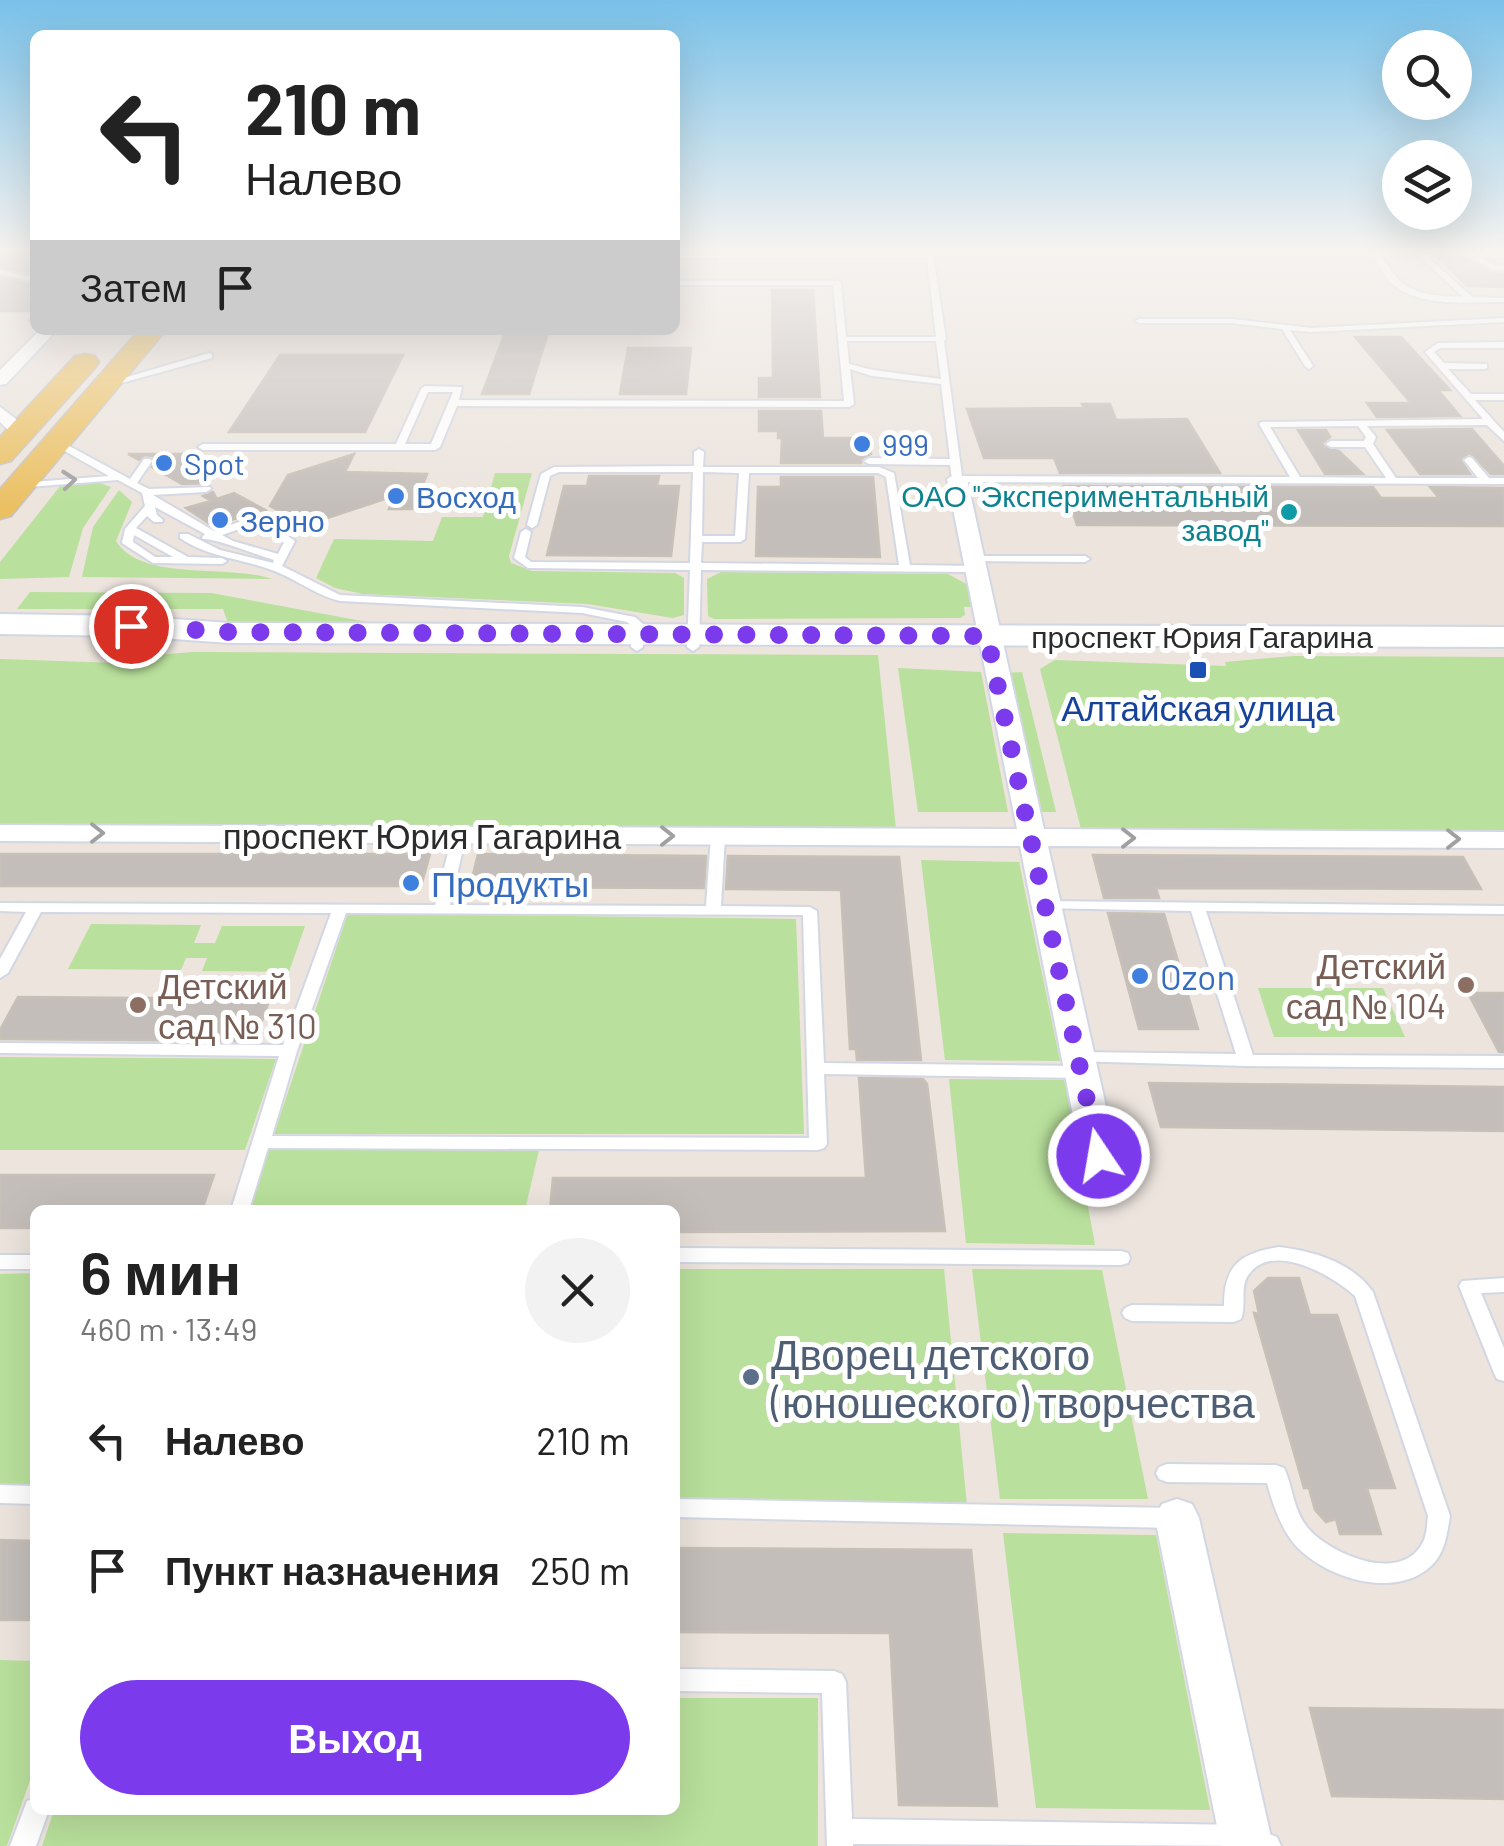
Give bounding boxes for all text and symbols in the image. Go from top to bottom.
map controls [1382,30,1472,230]
button: search [1382,30,1472,120]
text: 210 m [245,65,421,149]
icon: left [80,70,210,200]
button: layers [1382,140,1472,230]
text: Налево [245,150,402,204]
icon: arrive [208,260,263,315]
text: Затем [80,264,188,310]
place label: 999 [882,426,929,462]
marker: 999 [851,433,873,455]
place label: Spot [184,445,245,481]
marker: Spot [153,452,175,474]
one-way arrow [61,470,77,492]
place label: ОАО "Экспериментальный завод" [901,477,1269,547]
place label: Восход [416,478,516,514]
marker: Восход [385,485,407,507]
marker: ОАО "Экспериментальный завод" [1278,501,1300,523]
place label: Зерно [240,502,325,538]
marker: Зерно [209,509,231,531]
pin [89,584,174,669]
icon: arrive [104,599,159,654]
street label: проспект Юрия Гагарина [1031,618,1373,654]
marker: Алтайская улица [1187,659,1209,681]
place label: Алтайская улица [1061,686,1335,728]
street label: проспект Юрия Гагарина [223,814,622,856]
one-way arrow [90,823,106,844]
one-way arrow [660,825,676,847]
one-way arrow [1122,827,1137,849]
one-way arrow [1446,828,1462,850]
place label: Продукты [431,862,589,904]
marker: Продукты [400,872,422,894]
place label: Детский сад № 104 [1286,944,1446,1026]
place label: Ozon [1160,955,1235,997]
place label: Детский сад № 310 [158,964,317,1046]
marker: Ozon [1129,965,1151,987]
marker: Детский сад № 104 [1455,974,1477,996]
marker: Детский сад № 310 [127,994,149,1016]
position arrow [1047,1104,1151,1208]
text: 6 мин [80,1235,241,1307]
button: close [525,1238,630,1343]
text: 460 m · 13:49 [80,1309,257,1347]
place label: Дворец детского (юношеского) творчества [770,1328,1256,1427]
marker: Дворец детского (юношеского) творчества [740,1366,762,1388]
icon: left [80,1413,135,1468]
text: Налево [165,1417,304,1463]
text: 210 m [536,1417,630,1463]
icon: arrive [80,1543,135,1598]
text: Пункт назначения [165,1547,500,1593]
text: 250 m [530,1547,630,1593]
button: Выход [80,1680,630,1795]

